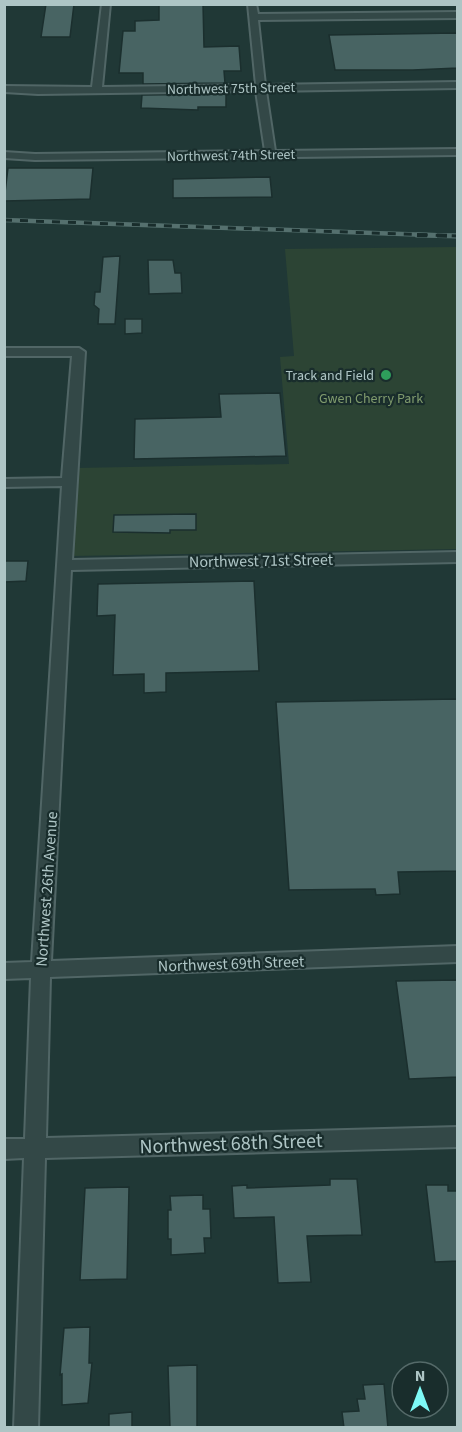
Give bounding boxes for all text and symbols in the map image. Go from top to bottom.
street label: Northwest 75th Street [167,78,295,100]
street label: Northwest 74th Street [167,145,295,167]
place label: Track and Field [286,366,374,386]
marker: Track and Field [379,368,393,382]
park label: Gwen Cherry Park [319,389,423,409]
street label: Northwest 71st Street [189,549,334,573]
street label: Northwest 26th Avenue [31,811,63,967]
street label: Northwest 69th Street [158,950,305,978]
street label: Northwest 68th Street [139,1127,323,1161]
north arrow [390,1360,450,1420]
text: N [415,1365,425,1387]

